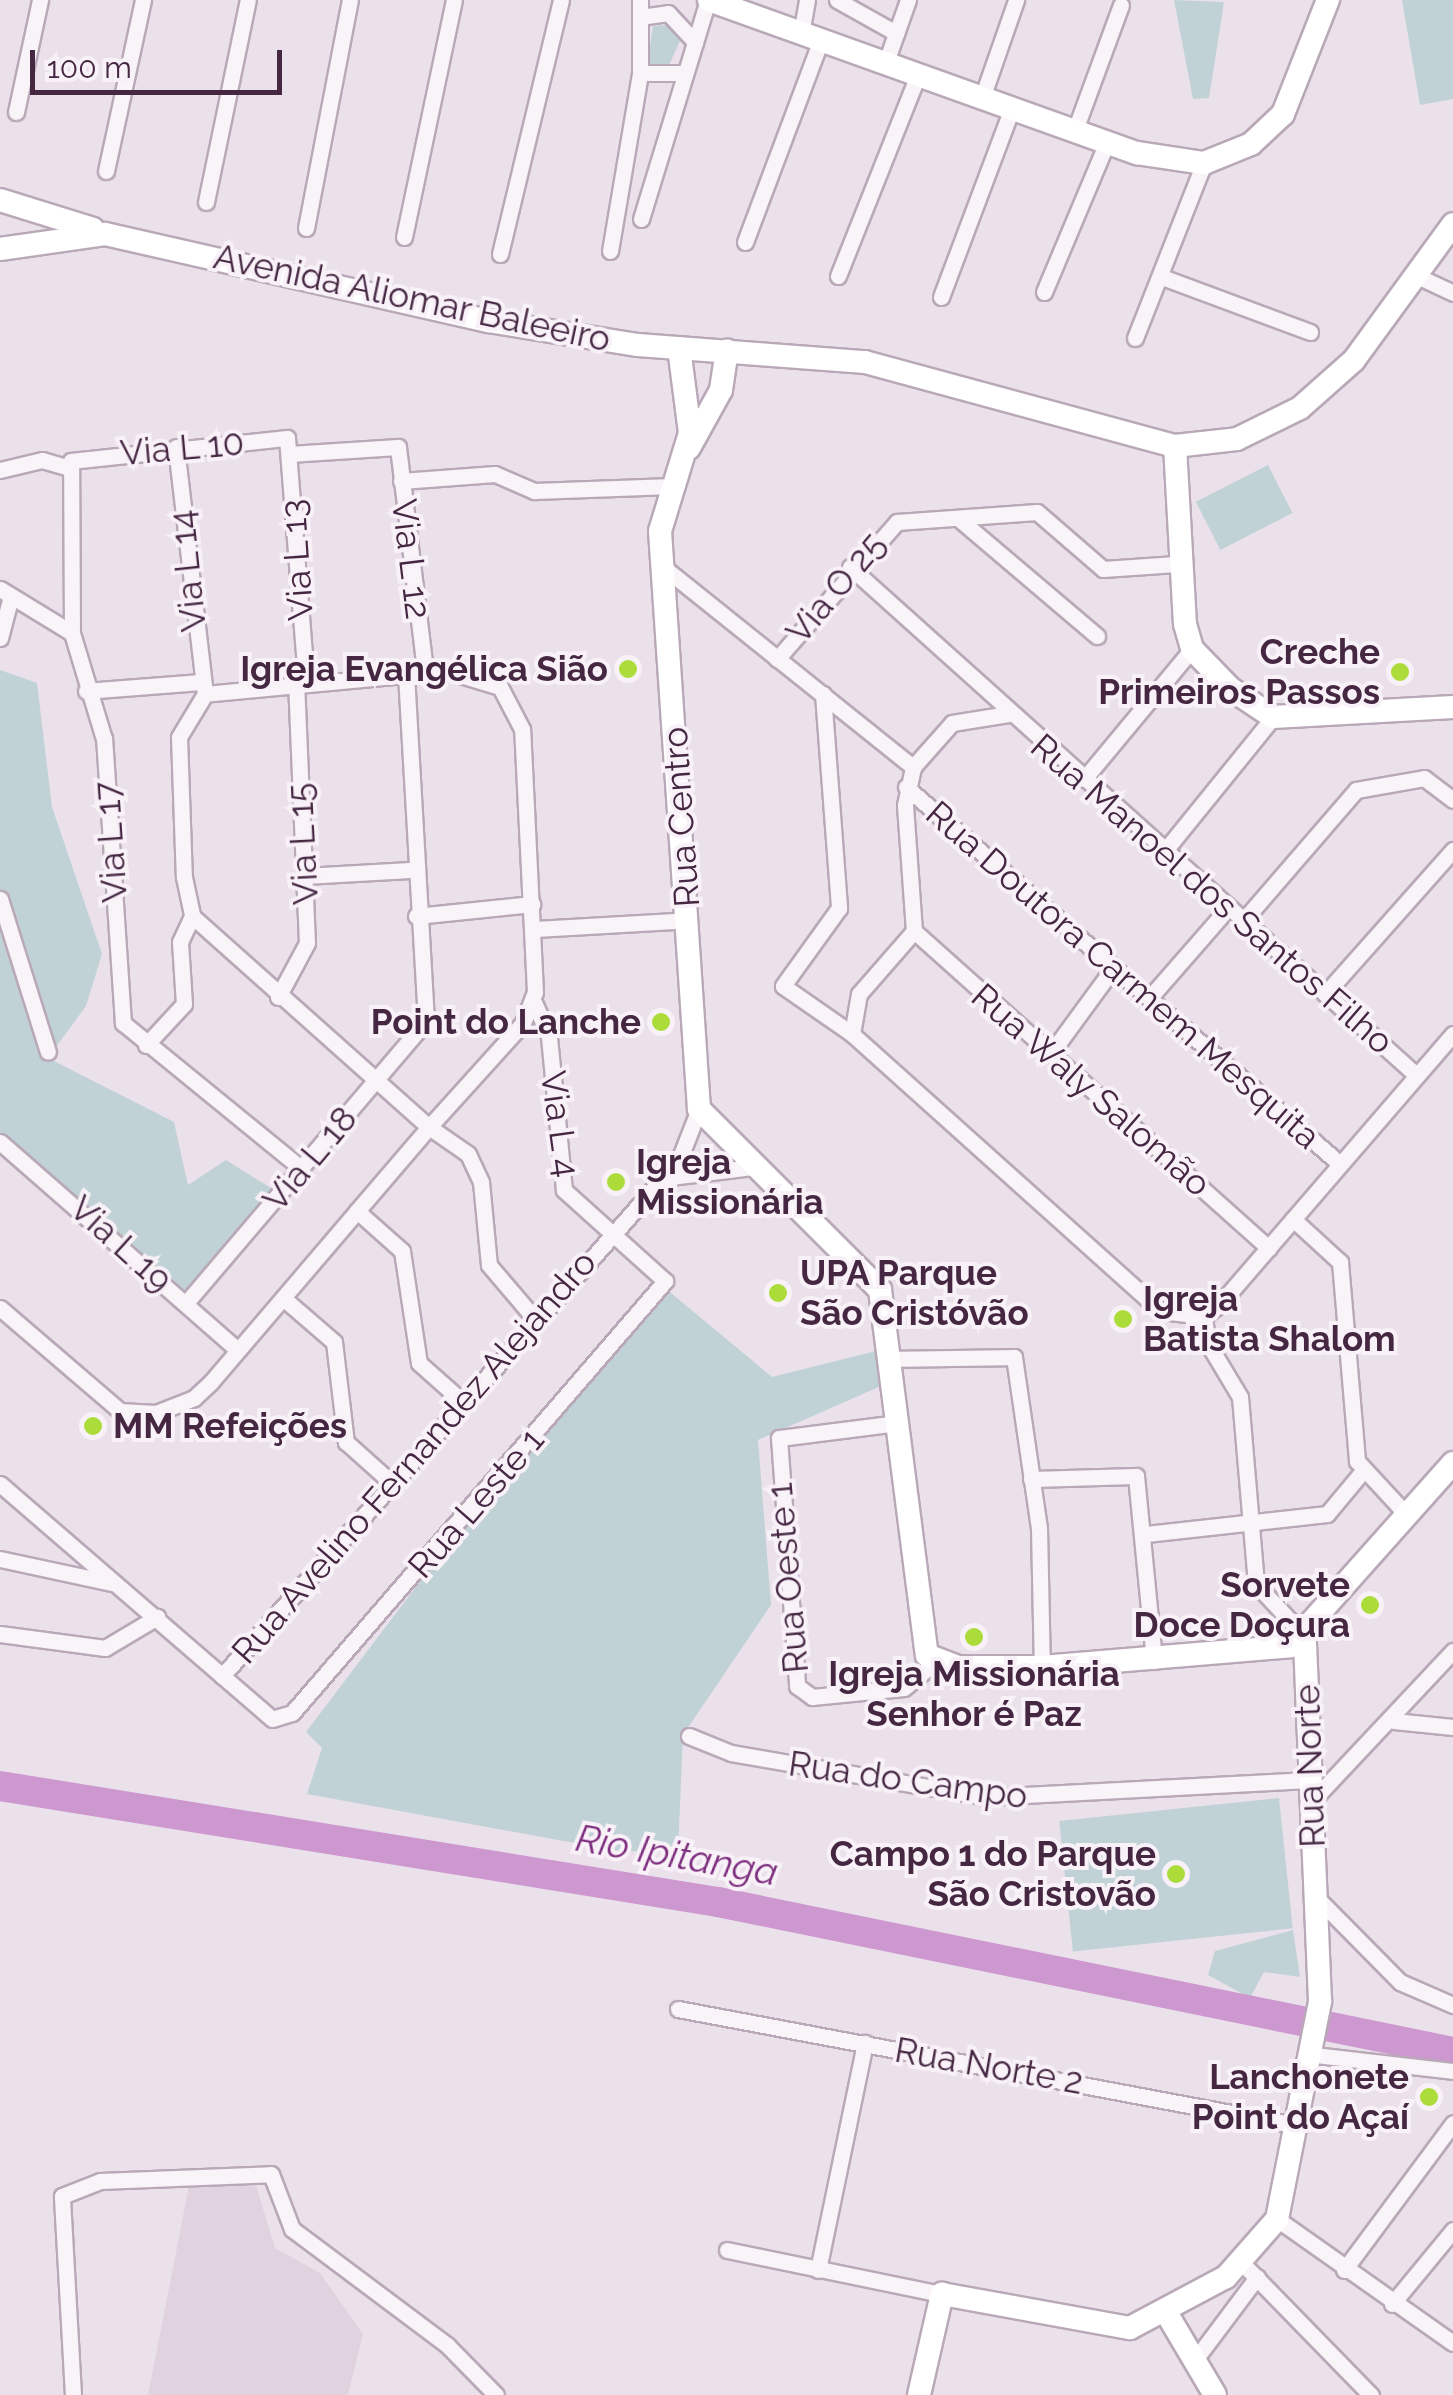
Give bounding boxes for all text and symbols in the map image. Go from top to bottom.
scale bar [35,30,288,92]
text: 100 m [47,50,132,85]
street label: Avenida Aliomar Baleeiro [209,235,615,361]
street label: Via L 10 [118,422,246,474]
street label: Via L 12 [383,496,439,622]
street label: Via L 13 [272,497,322,623]
street label: Via L 14 [161,508,215,634]
street label: Via O 25 [778,524,894,652]
place label: Creche Primeiros Passos [1098,631,1380,713]
place label: Igreja Evangélica Sião [240,648,608,690]
marker: Igreja Evangélica Sião [617,658,639,680]
marker: Creche Primeiros Passos [1389,661,1411,683]
street label: Rua Manoel dos Santos Filho [1022,725,1402,1063]
street label: Rua Centro [654,726,708,908]
street label: Via L 17 [86,780,136,904]
street label: Via L 15 [279,782,327,906]
street label: Rua Doutora Carmem Mesquita [917,792,1329,1158]
street label: Rua Waly Salomão [962,974,1220,1206]
place label: Point do Lanche [371,1001,641,1043]
marker: Point do Lanche [650,1011,672,1033]
street label: Via L 4 [532,1068,588,1180]
street label: Via L 18 [254,1098,366,1220]
place label: Igreja Missionária [636,1141,824,1223]
marker: Igreja Missionária [605,1171,627,1193]
street label: Via L 19 [61,1187,181,1301]
street label: Rua Avelino Fernandez Alejandro [222,1241,606,1673]
place label: UPA Parque São Cristóvão [800,1252,1029,1334]
place label: Igreja Batista Shalom [1143,1278,1396,1360]
marker: UPA Parque São Cristóvão [765,1280,791,1306]
marker: Igreja Batista Shalom [1112,1308,1134,1330]
place label: MM Refeições [113,1405,347,1447]
marker: MM Refeições [82,1415,104,1437]
street label: Rua Leste 1 [400,1420,552,1586]
street label: Rua Oeste 1 [759,1481,817,1675]
place label: Sorvete Doce Doçura [1134,1564,1350,1646]
marker: Sorvete Doce Doçura [1359,1594,1381,1616]
marker: Igreja Missionária Senhor é Paz [963,1626,985,1648]
place label: Igreja Missionária Senhor é Paz [828,1653,1120,1735]
street label: Rua Norte [1286,1684,1334,1848]
street label: Rua do Campo [786,1742,1030,1818]
water label: Rio Ipitanga [573,1815,781,1895]
place label: Campo 1 do Parque São Cristovão [830,1833,1156,1915]
marker: Campo 1 do Parque São Cristovão [1165,1863,1187,1885]
street label: Rua Norte 2 [892,2029,1086,2103]
place label: Lanchonete Point do Açaí [1191,2056,1409,2138]
marker: Lanchonete Point do Açaí [1418,2086,1440,2108]

